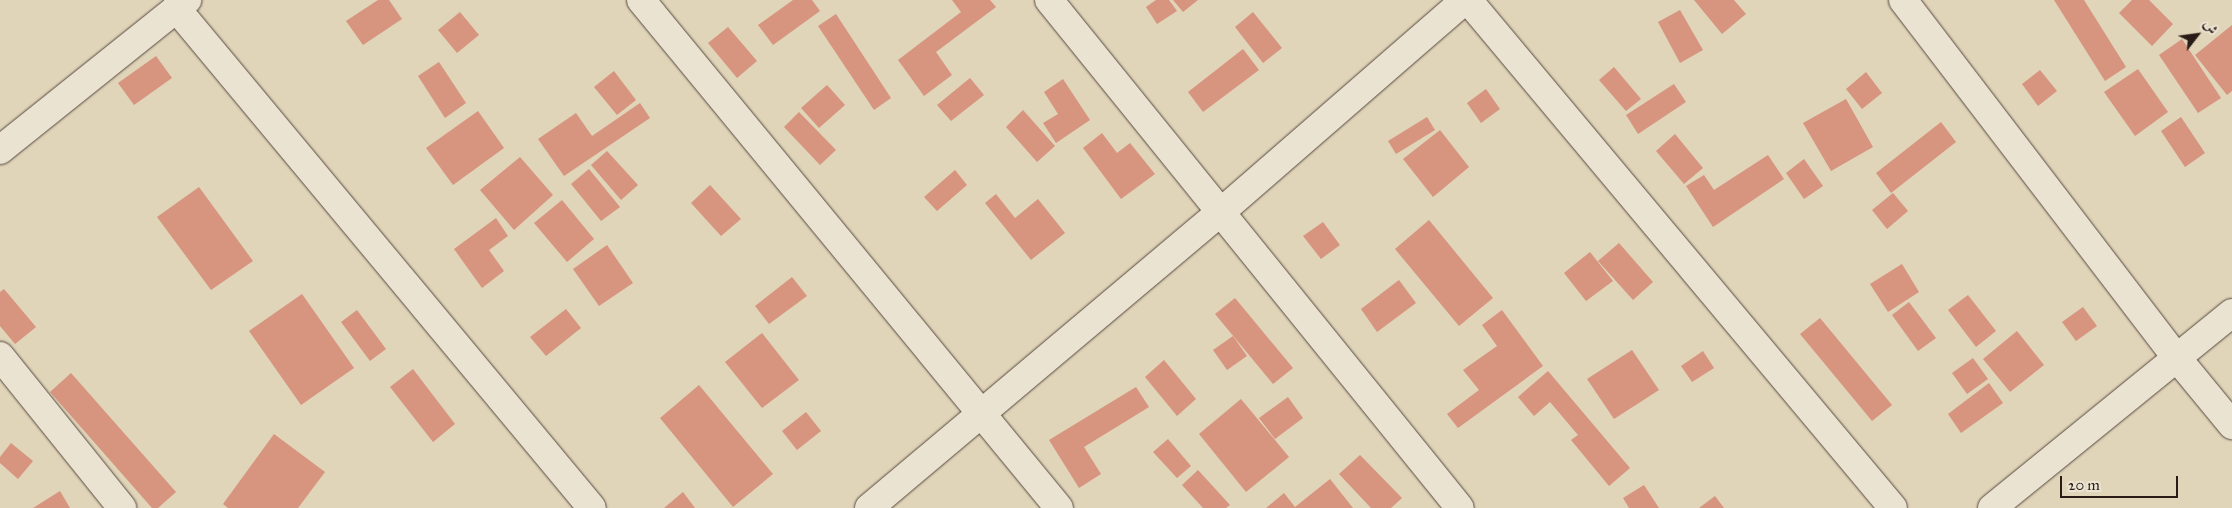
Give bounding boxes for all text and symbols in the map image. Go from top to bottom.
north arrow [2172,10,2222,60]
text: ش [2200,17,2221,38]
scale bar [2062,466,2180,498]
text: 20 m [2068,476,2100,494]

